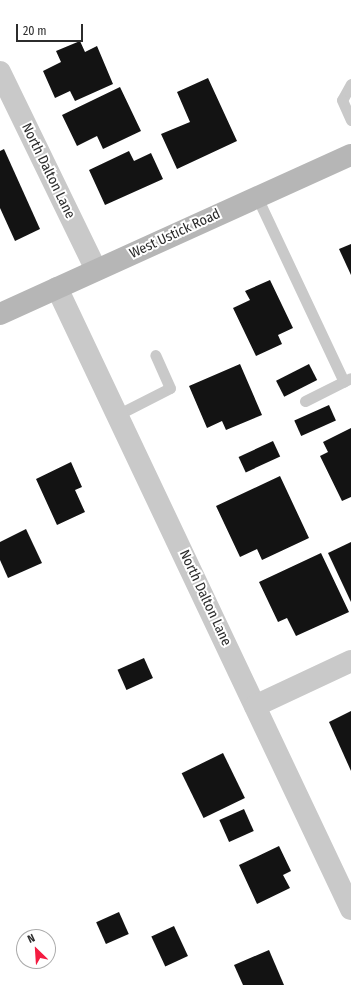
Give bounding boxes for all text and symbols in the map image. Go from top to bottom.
scale bar [18,16,85,42]
text: 20 m [23,24,47,38]
street label: North Dalton Lane [18,121,78,221]
street label: West Ustick Road [127,206,223,262]
street label: North Dalton Lane [175,547,235,649]
north arrow [16,929,56,969]
text: N [25,931,37,946]

